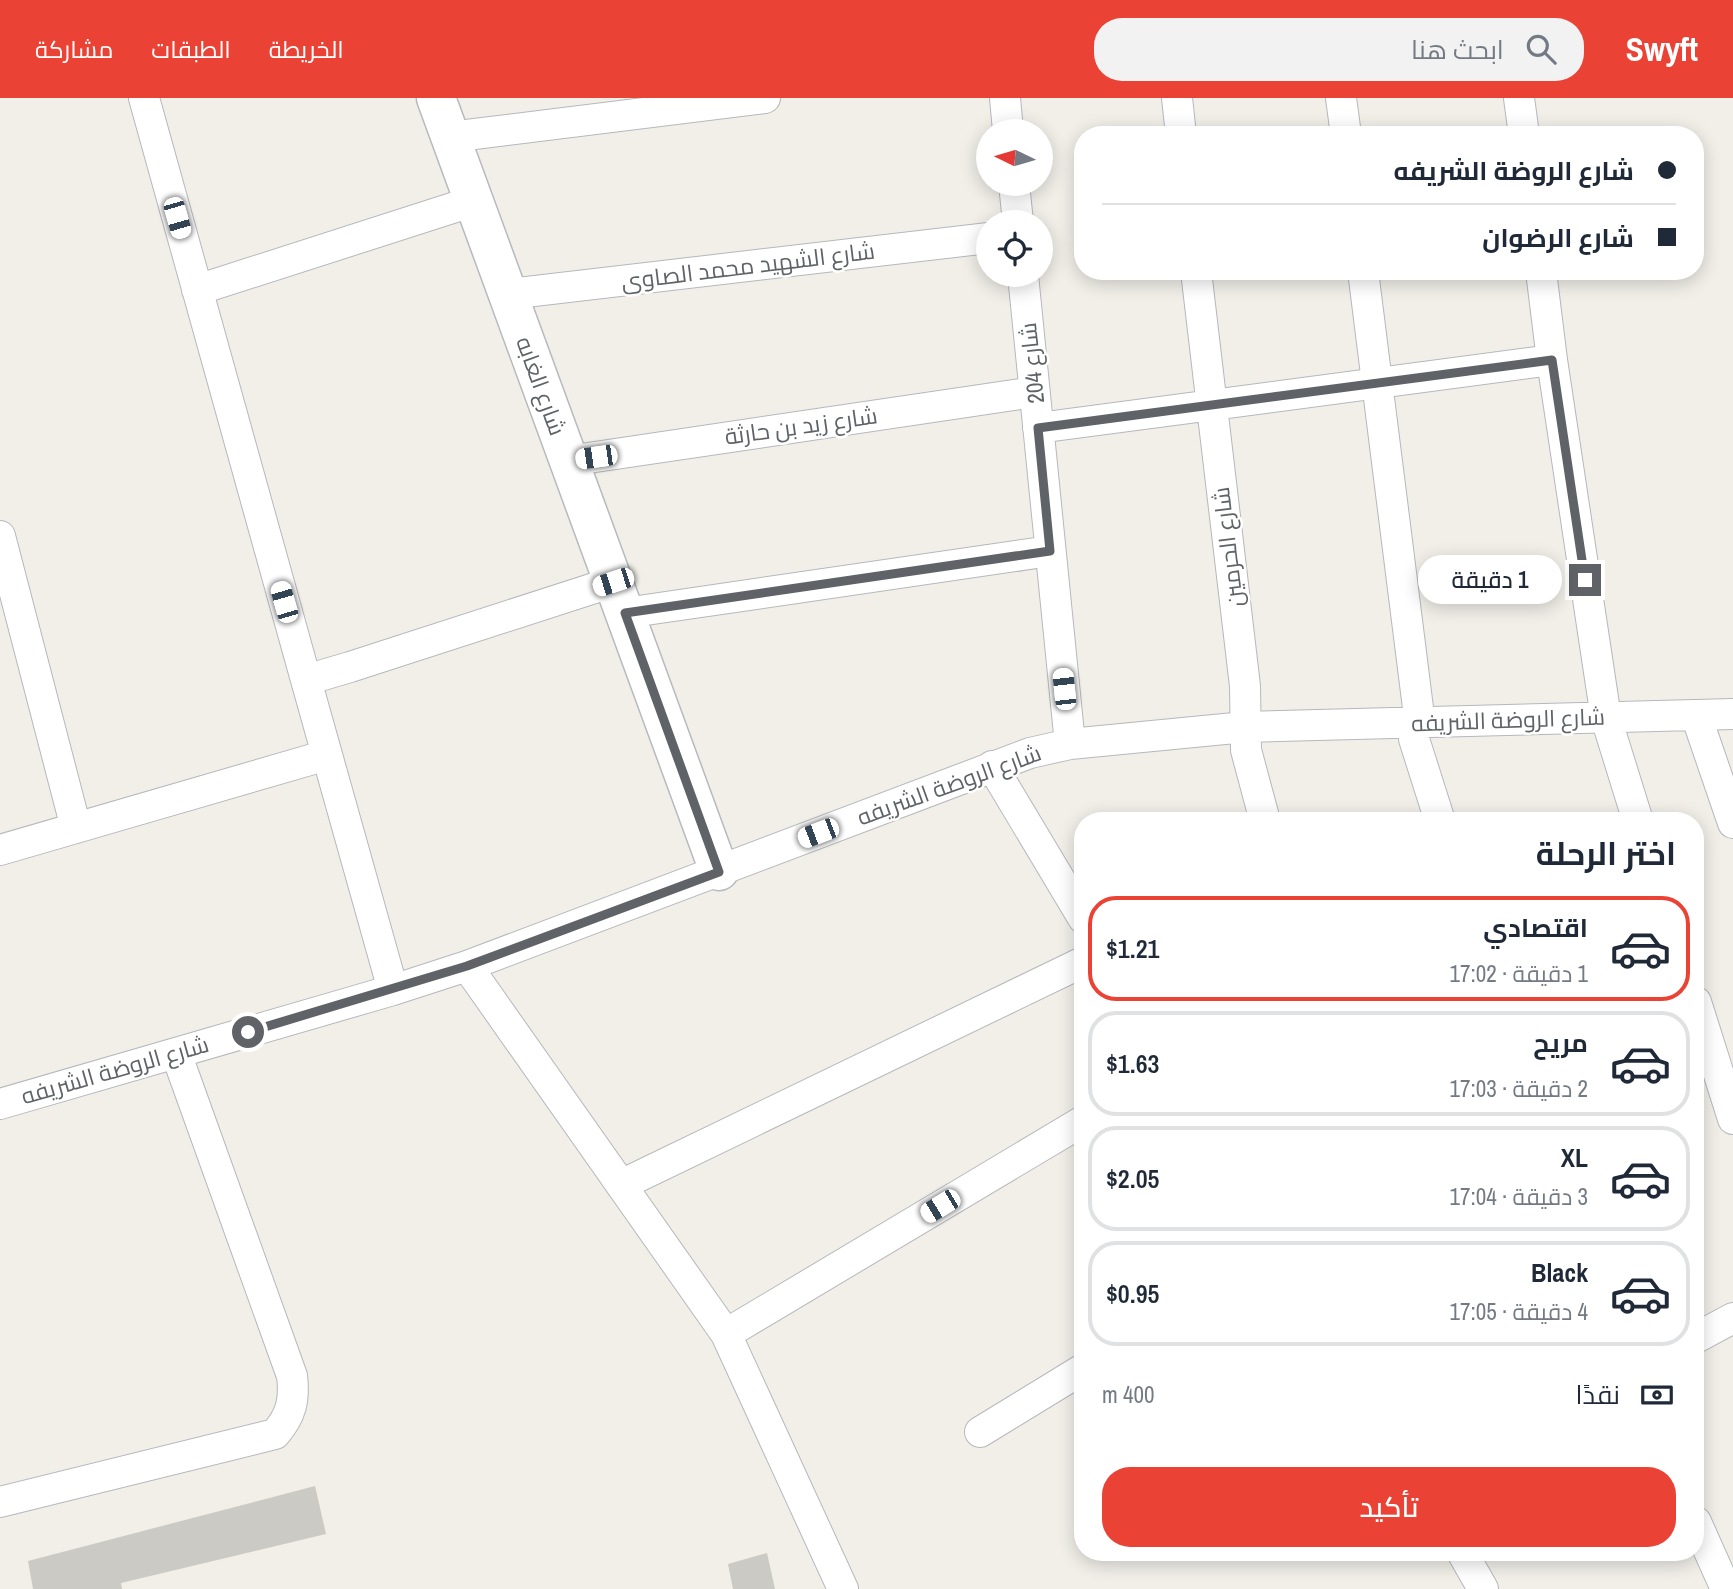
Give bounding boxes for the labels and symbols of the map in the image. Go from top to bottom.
north arrow [976,119,1054,196]
car [162,195,193,241]
street label: شارع الشهيد محمد الصاوى [619,235,877,297]
street label: شارع 204 [1012,321,1052,405]
street label: شارع الغابه [508,332,574,440]
street label: شارع زيد بن حارثة [723,399,879,453]
car [574,444,619,470]
street label: شارع الحرمين [1205,485,1251,609]
callout: 1 دقيقة [1417,556,1560,604]
route end [1569,564,1601,596]
car [590,566,637,598]
car [269,579,300,625]
car [1052,667,1077,711]
street label: شارع الروضة الشريفه [1411,701,1605,739]
street label: شارع الروضة الشريفه [852,737,1046,833]
car [795,816,842,850]
route start [232,1016,264,1048]
street label: شارع الروضة الشريفه [17,1028,213,1112]
car [917,1186,964,1226]

